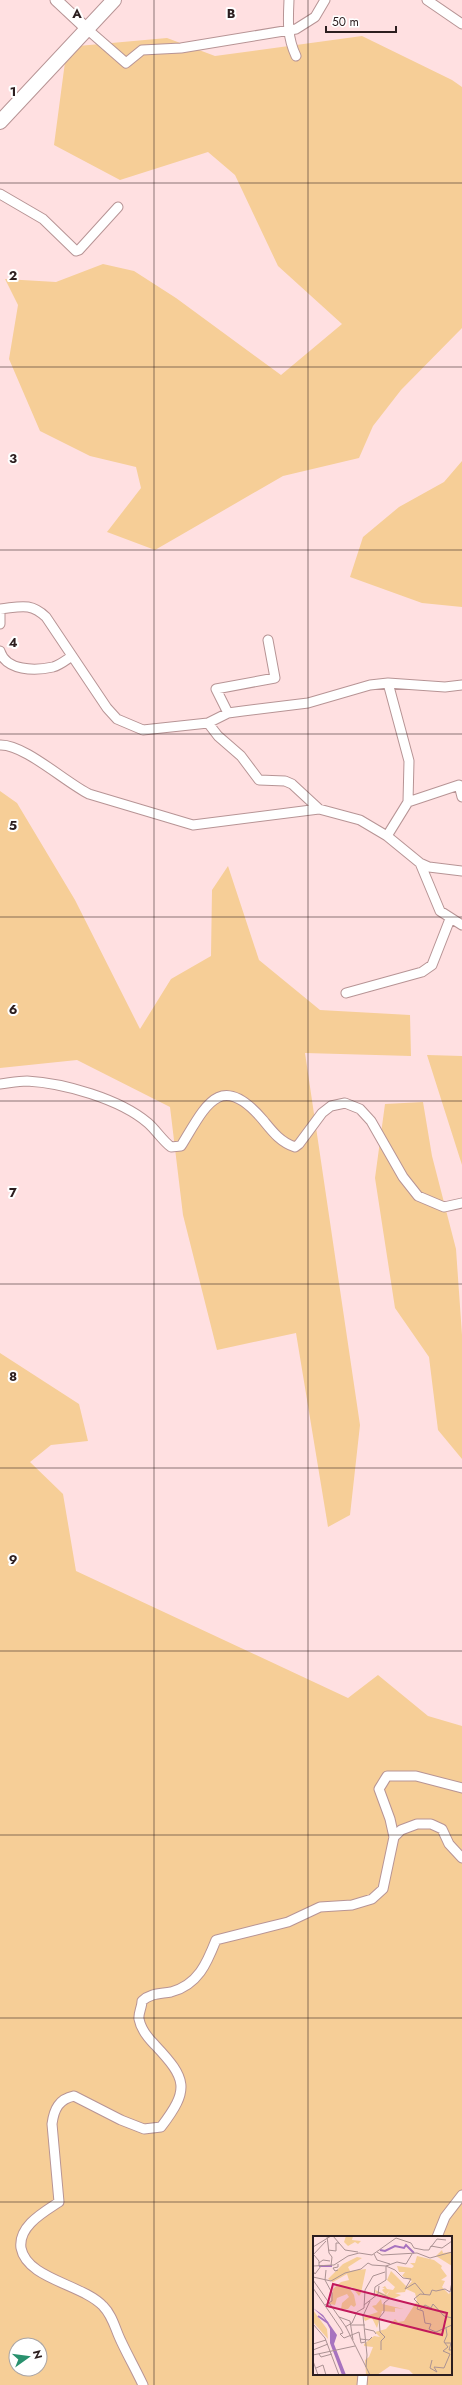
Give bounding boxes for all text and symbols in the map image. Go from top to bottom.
text: A [71,4,82,23]
text: B [227,4,236,23]
scale bar [326,8,396,34]
text: 50 m [332,13,359,31]
text: 1 [10,82,16,101]
text: 2 [9,266,17,285]
text: 3 [9,449,17,468]
text: 4 [8,633,18,652]
text: 5 [9,816,17,835]
text: 6 [9,1000,18,1019]
text: 7 [9,1183,17,1202]
text: 8 [9,1367,17,1386]
text: 9 [9,1550,18,1569]
inset map [313,2236,452,2375]
north arrow [8,2337,48,2377]
text: N [29,2348,47,2361]

